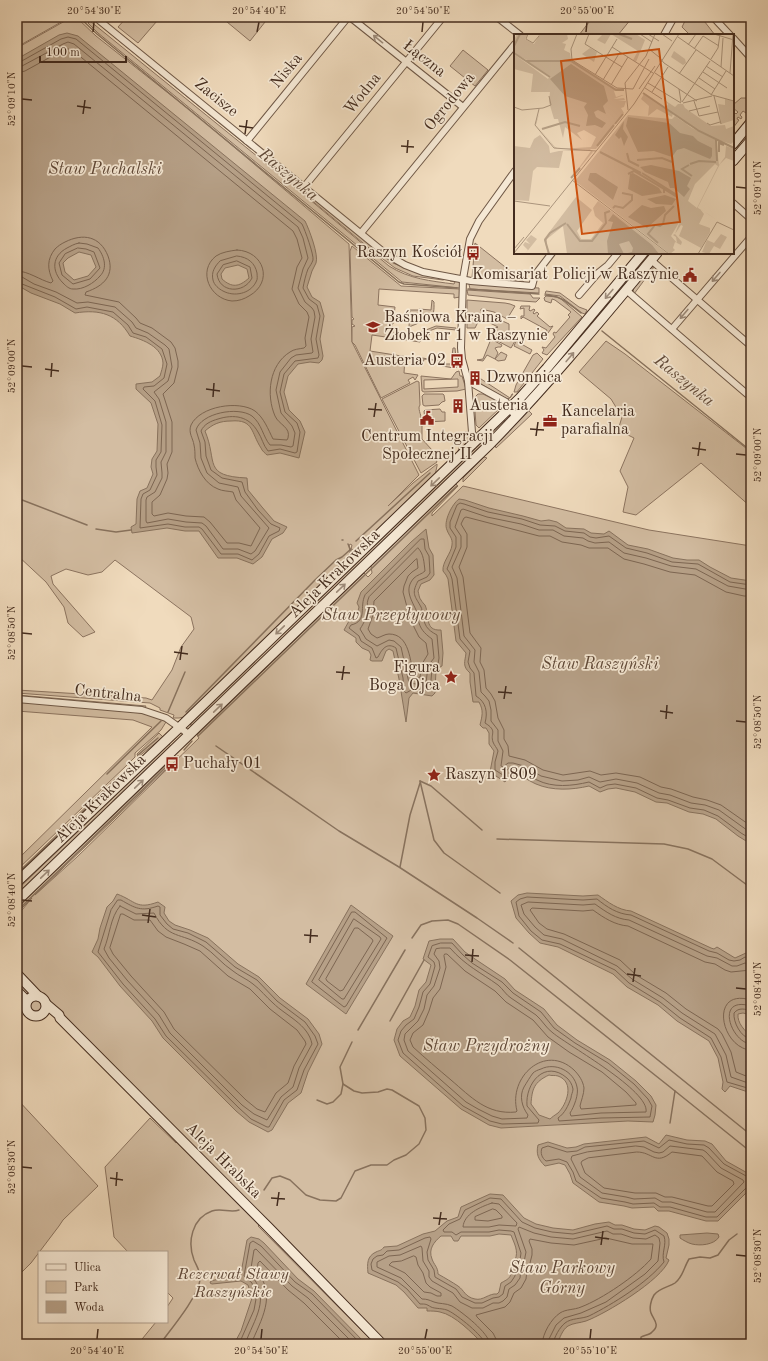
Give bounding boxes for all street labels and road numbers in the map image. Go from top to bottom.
street label: Łączna [400,37,449,81]
street label: Niska [268,50,306,92]
street label: Wodna [342,70,385,118]
street label: Ogrodowa [422,70,478,134]
street label: Zacisze [191,76,241,120]
street label: Aleja Krakowska [286,527,384,621]
street label: Centralna [74,683,143,706]
street label: Aleja Krakowska [52,752,150,846]
street label: Aleja Hrabska [182,1120,264,1202]

